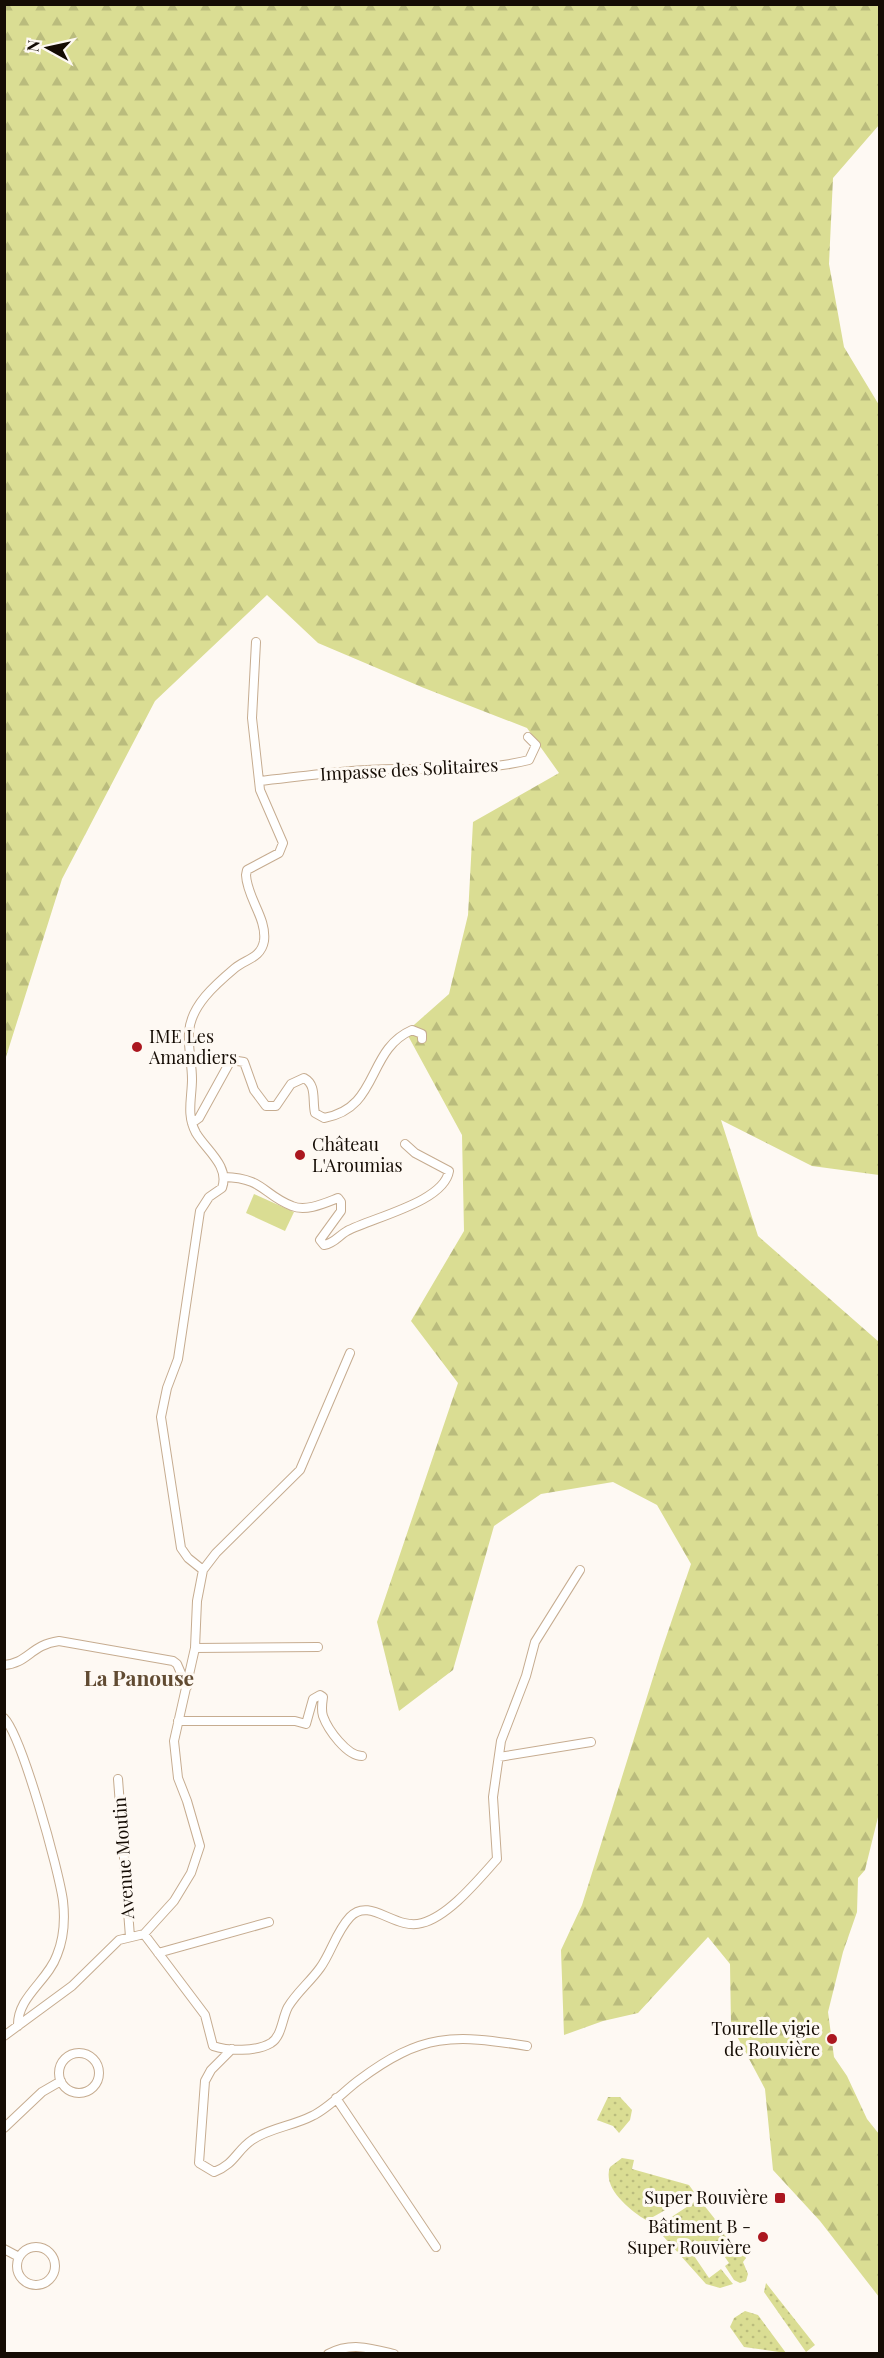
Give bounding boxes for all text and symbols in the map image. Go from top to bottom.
north arrow [18,18,78,78]
text: N [21,38,44,53]
street label: Impasse des Solitaires [319,752,499,786]
place label: IME Les Amandiers [148,1024,237,1069]
marker: IME Les Amandiers [130,1040,144,1054]
place label: Château L'Aroumias [312,1132,403,1177]
marker: Château L'Aroumias [293,1148,307,1162]
district label: La Panouse [84,1663,194,1691]
street label: Avenue Moutin [107,1796,139,1921]
place label: Tourelle vigie de Rouvière [711,2016,820,2061]
marker: Tourelle vigie de Rouvière [825,2032,839,2046]
place label: Super Rouvière [644,2185,768,2209]
marker: Super Rouvière [773,2191,787,2205]
place label: Bâtiment B - Super Rouvière [627,2214,751,2259]
marker: Bâtiment B - Super Rouvière [756,2230,770,2244]

